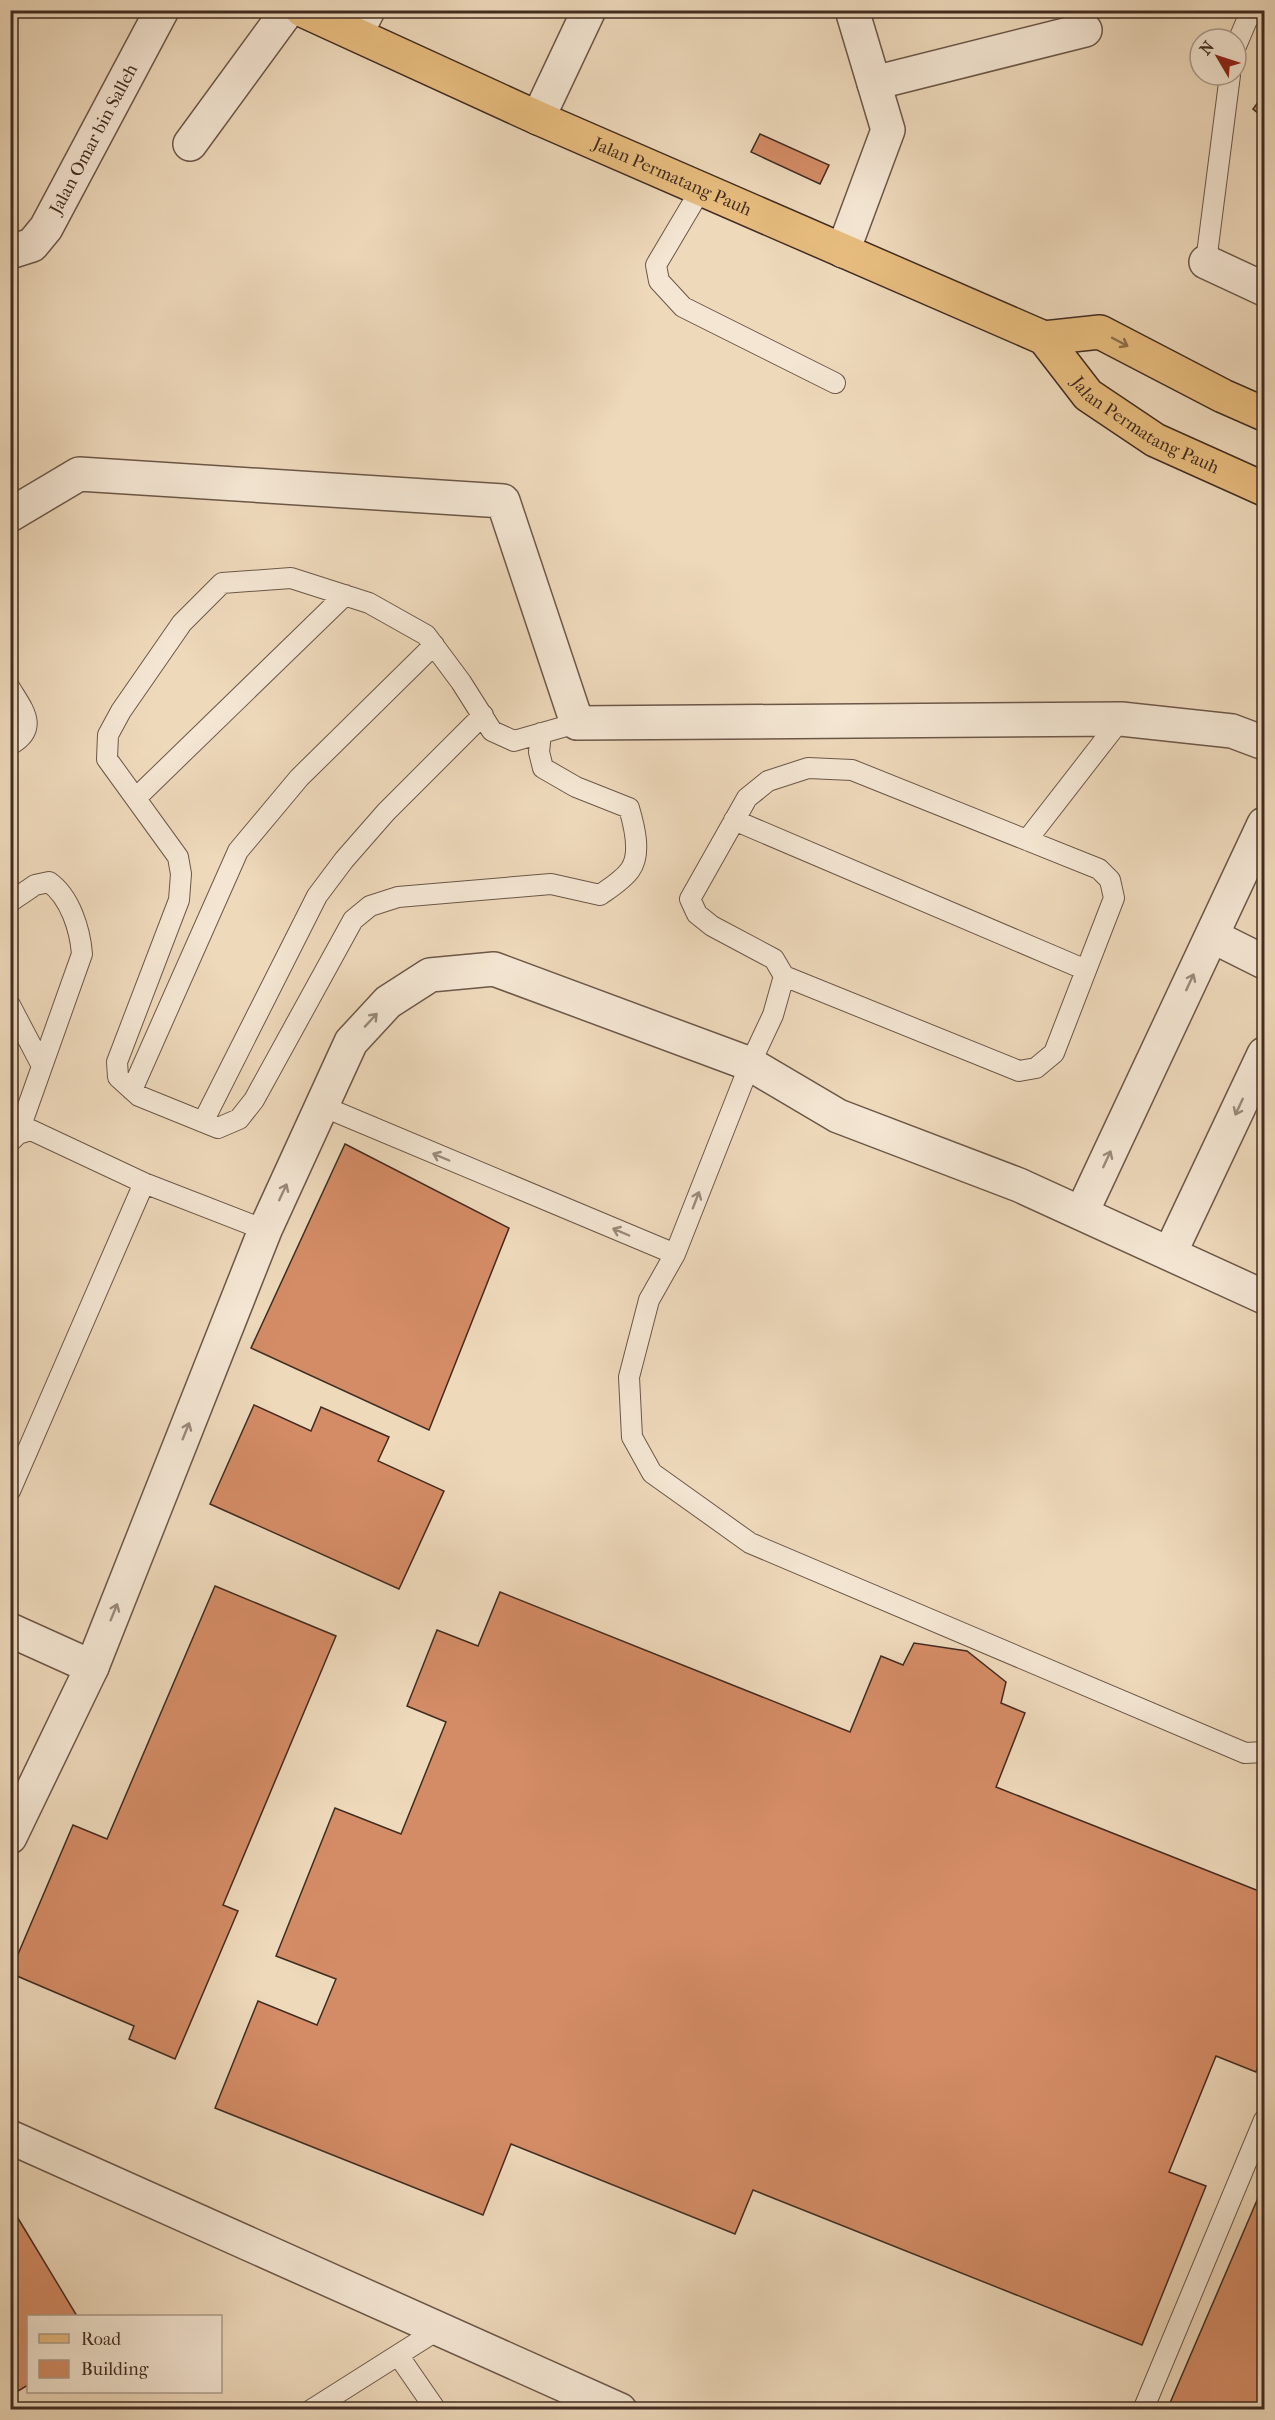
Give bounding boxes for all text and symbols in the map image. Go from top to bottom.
north arrow [1188,27,1248,87]
text: N [1196,37,1218,59]
street label: Jalan Omar bin Salleh [44,60,142,219]
street label: Jalan Permatang Pauh [588,132,755,220]
one-way arrow [1111,337,1129,349]
street label: Jalan Permatang Pauh [1066,371,1223,478]
one-way arrow [1184,974,1196,992]
one-way arrow [364,1013,378,1028]
one-way arrow [1233,1097,1245,1115]
one-way arrow [1101,1150,1113,1168]
one-way arrow [432,1151,451,1162]
one-way arrow [277,1184,289,1202]
one-way arrow [691,1191,702,1210]
one-way arrow [612,1226,631,1237]
one-way arrow [181,1422,192,1441]
one-way arrow [109,1604,120,1622]
legend [27,2315,222,2393]
text: Road [81,2329,121,2350]
text: Building [81,2359,149,2380]

